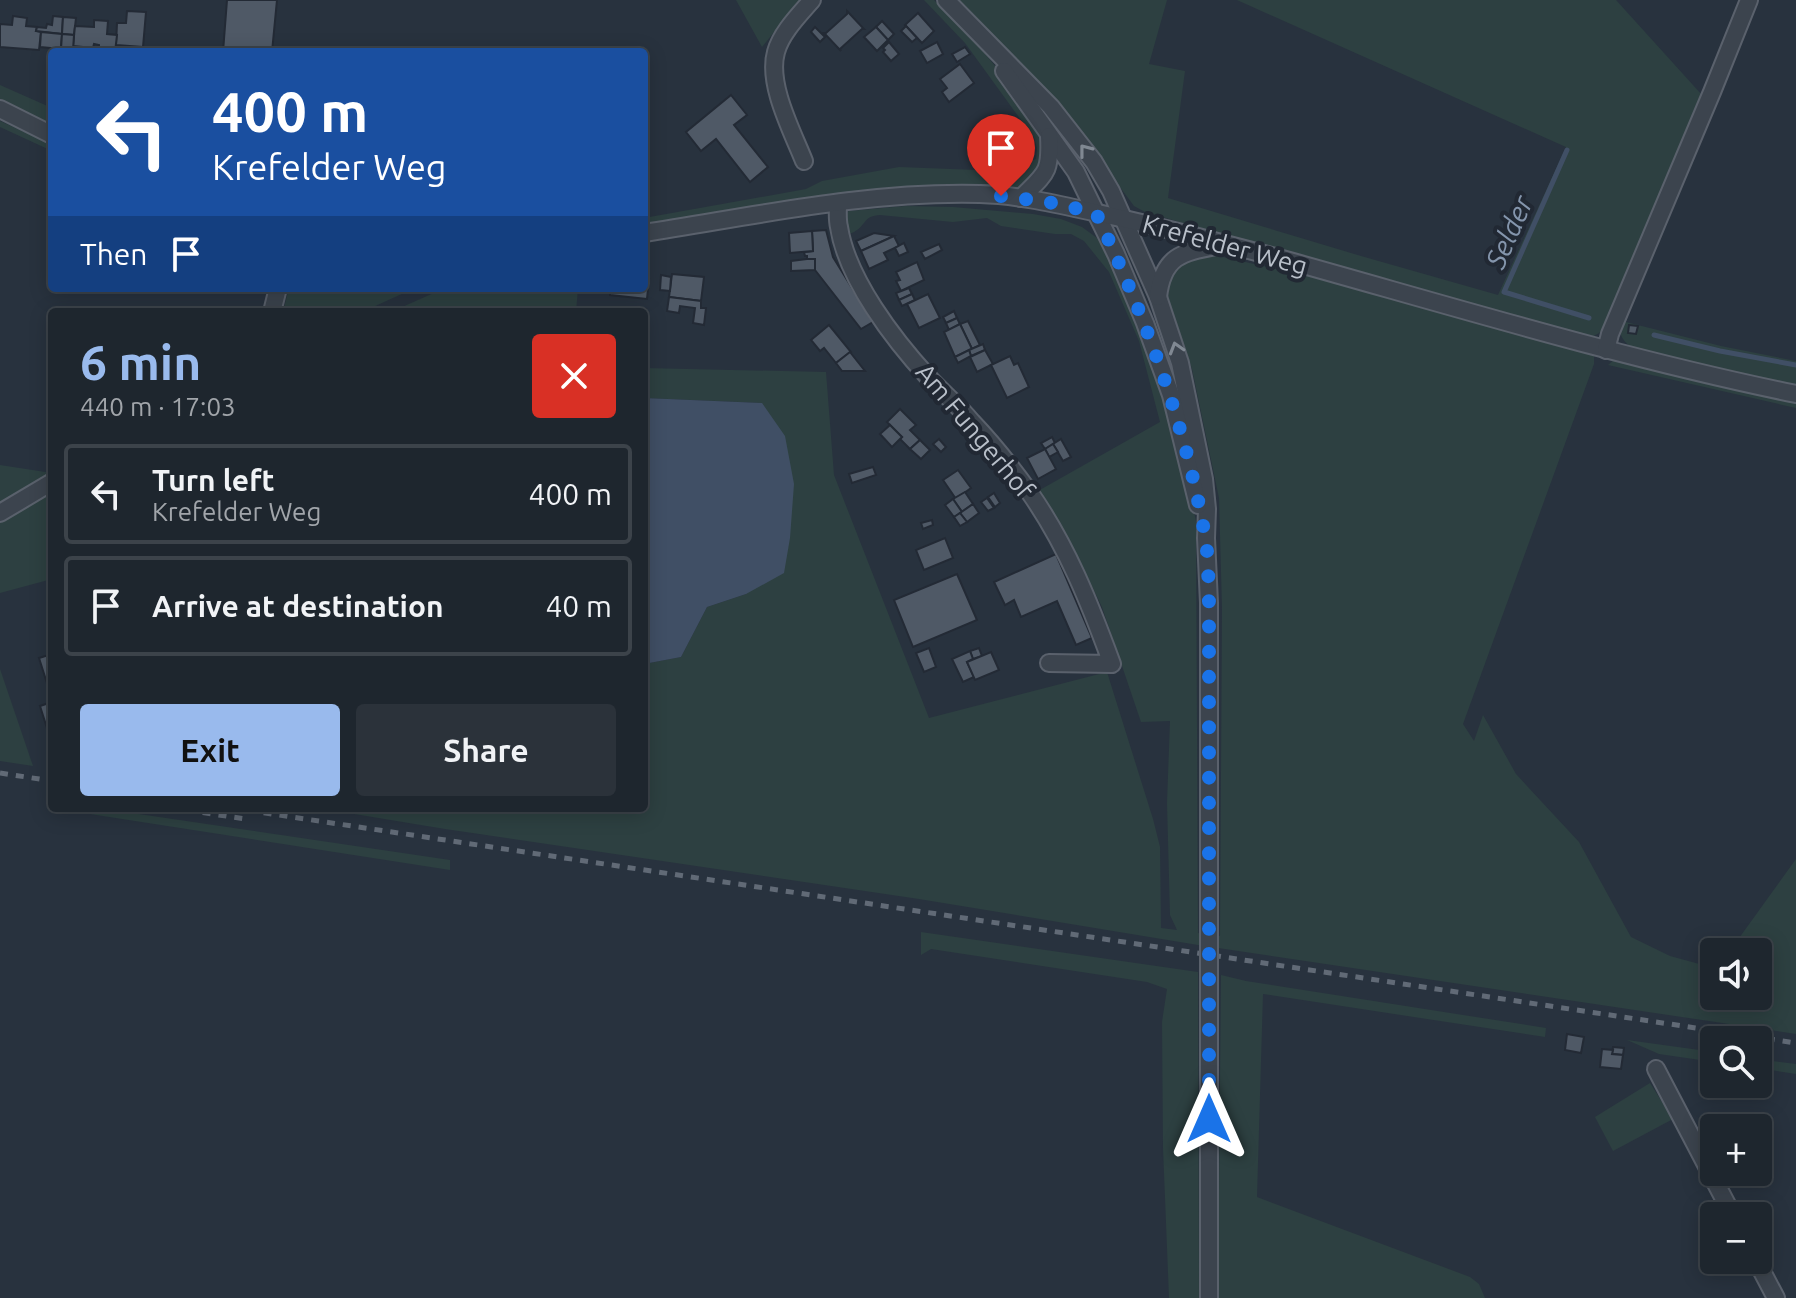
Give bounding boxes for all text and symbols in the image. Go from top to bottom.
icon: left [80,80,184,184]
text: 400 m [212,80,368,143]
pin [967,114,1035,196]
icon: arrive [979,126,1023,170]
one-way arrow [1080,145,1095,159]
text: Krefelder Weg [212,146,447,187]
water label: Selder [1478,190,1539,274]
street label: Krefelder Weg [1140,209,1311,280]
icon: arrive [164,232,208,276]
text: Then [80,237,148,271]
button: close [532,334,616,418]
text: 6 min [80,335,201,389]
one-way arrow [1169,342,1185,356]
street label: Am Fungerhof [910,357,1041,505]
text: 440 m · 17:03 [80,392,236,421]
text: Turn left [152,463,274,497]
icon: left [84,472,128,516]
text: 400 m [528,477,612,511]
text: Krefelder Weg [152,497,321,526]
icon: arrive [84,584,128,628]
text: Arrive at destination [152,589,444,623]
text: 40 m [545,589,612,623]
button: Exit [80,704,340,796]
button: Share [356,704,616,796]
map controls [1700,938,1772,1274]
button: sound [1700,938,1772,1010]
button: search [1700,1026,1772,1098]
position arrow [1167,1077,1251,1161]
button: + [1700,1114,1772,1186]
button: − [1700,1202,1772,1274]

